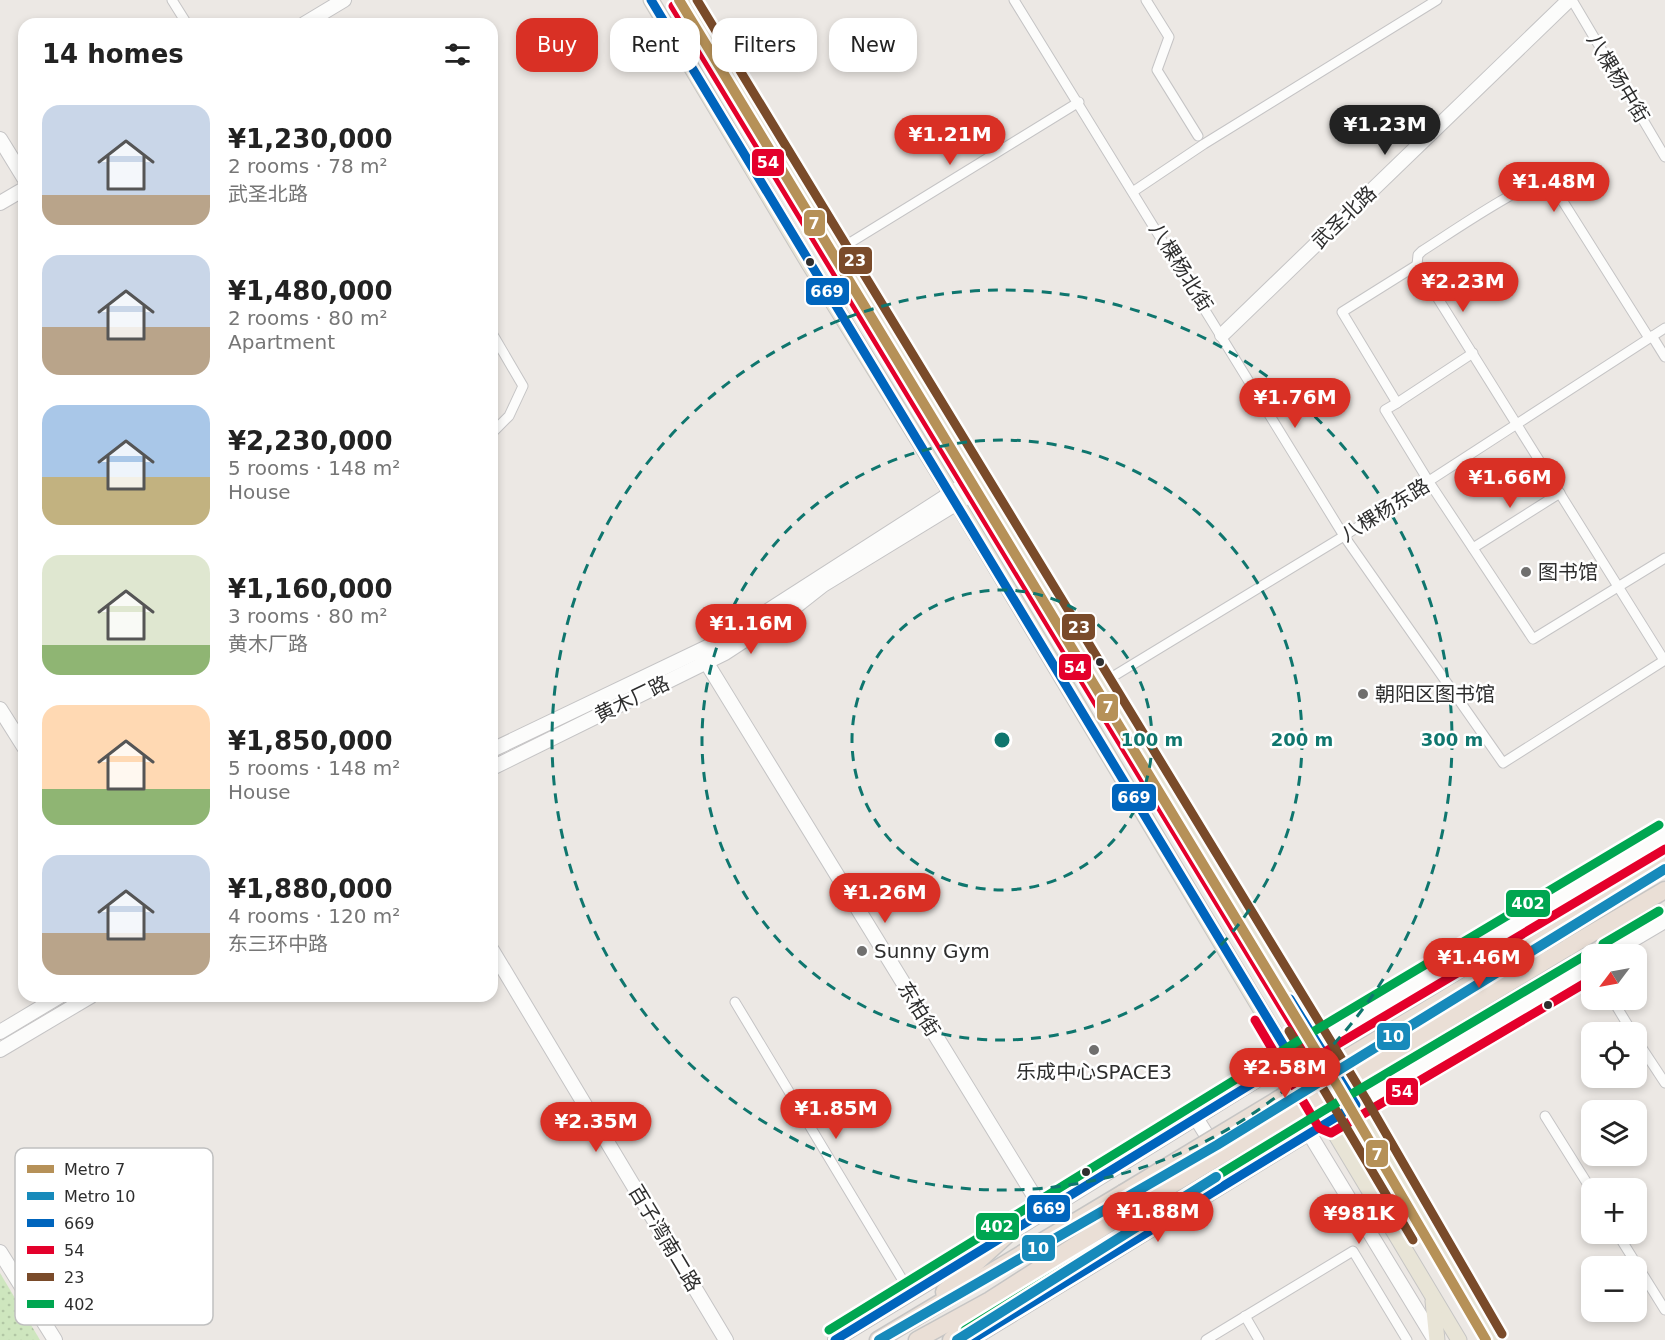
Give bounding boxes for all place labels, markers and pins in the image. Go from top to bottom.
pin: ¥1.23M [1336,105,1434,156]
pin: ¥1.21M [901,115,999,166]
pin: ¥1.48M [1505,162,1603,213]
unlabelled marker [804,256,816,268]
pin: ¥2.23M [1414,262,1512,313]
pin: ¥1.76M [1246,378,1344,429]
pin: ¥1.66M [1461,458,1559,509]
place label: 图书馆 [1538,560,1598,584]
marker: 图书馆 [1519,565,1533,579]
pin: ¥1.16M [702,604,800,655]
unlabelled marker [1094,656,1106,668]
place label: 朝阳区图书馆 [1375,682,1495,706]
marker: 朝阳区图书馆 [1356,687,1370,701]
centre of rings [992,730,1012,750]
pin: ¥1.26M [836,873,934,924]
pin: ¥1.46M [1430,938,1528,989]
place label: Sunny Gym [874,939,990,963]
marker: Sunny Gym [855,944,869,958]
unlabelled marker [1542,999,1554,1011]
marker: 乐成中心SPACE3 [1087,1043,1101,1057]
pin: ¥2.58M [1236,1048,1334,1099]
place label: 乐成中心SPACE3 [1016,1060,1172,1084]
pin: ¥1.85M [787,1089,885,1140]
pin: ¥2.35M [547,1102,645,1153]
unlabelled marker [1080,1166,1092,1178]
pin: ¥1.88M [1109,1192,1207,1243]
pin: ¥981K [1317,1194,1401,1245]

